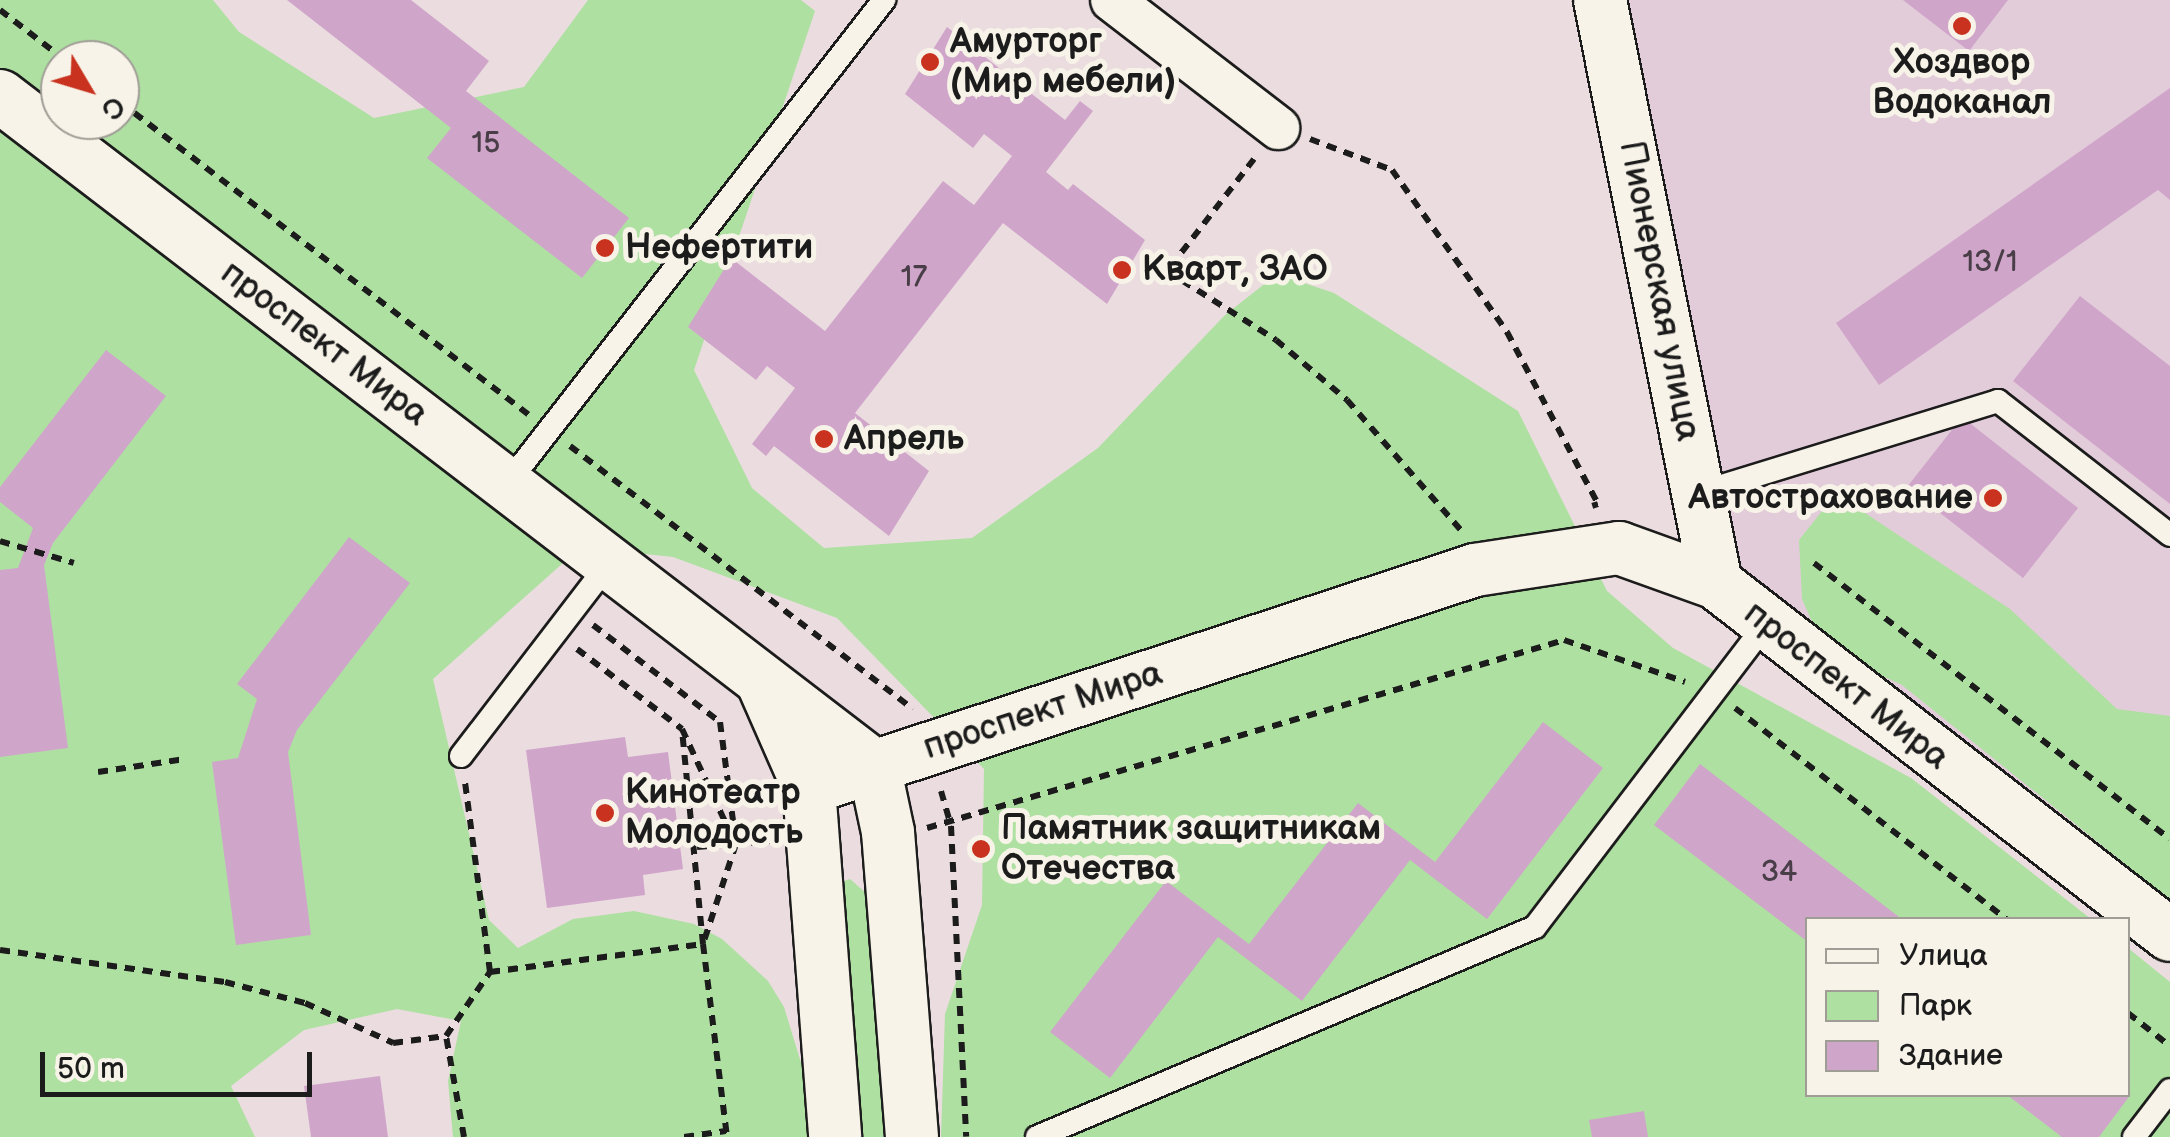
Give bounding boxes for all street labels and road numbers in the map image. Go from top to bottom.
street label: Пионерская улица [1609,137,1709,445]
street label: проспект Мира [212,252,436,436]
street label: проспект Мира [1735,593,1957,779]
street label: проспект Мира [918,653,1168,769]

